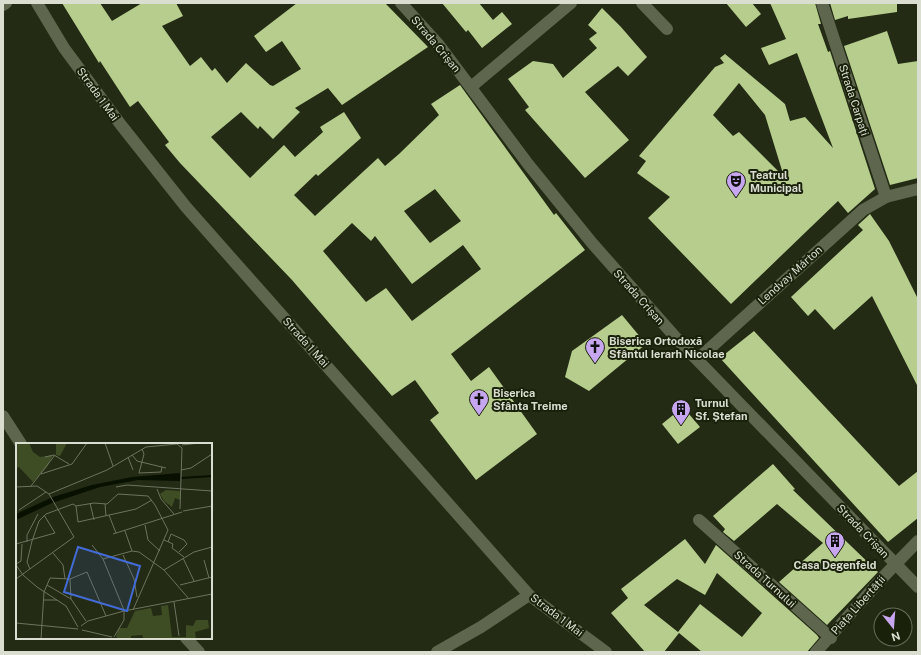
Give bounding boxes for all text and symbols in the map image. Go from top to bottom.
street label: Strada Crișan [409,14,463,74]
street label: Strada Carpați [837,63,871,137]
street label: Strada 1 Mai [75,65,121,123]
place label: Teatrul Municipal [750,169,802,194]
theatre icon: Teatrul Municipal [725,170,747,198]
street label: Lendvay Márton [756,243,824,307]
street label: Strada Crișan [611,267,667,327]
street label: Strada 1 Mai [281,315,331,369]
place label: Biserica Ortodoxă Sfântul Ierarh Nicolae [609,335,725,360]
church icon: Biserica Ortodoxă Sfântul Ierarh Nicolae [584,336,606,364]
place label: Biserica Sfânta Treime [493,387,568,412]
church icon: Biserica Sfânta Treime [468,388,490,416]
place label: Turnul Sf. Ștefan [695,397,748,422]
building icon: Turnul Sf. Ștefan [670,398,692,426]
inset map [16,443,212,639]
street label: Strada Crișan [835,502,891,560]
building icon: Casa Degenfeld [824,530,846,558]
street label: Strada Turnului [732,548,798,610]
place label: Casa Degenfeld [794,559,876,571]
street label: Piața Libertății [829,573,887,637]
street label: Strada 1 Mai [528,591,586,639]
north arrow [873,607,913,647]
text: N [890,630,902,644]

